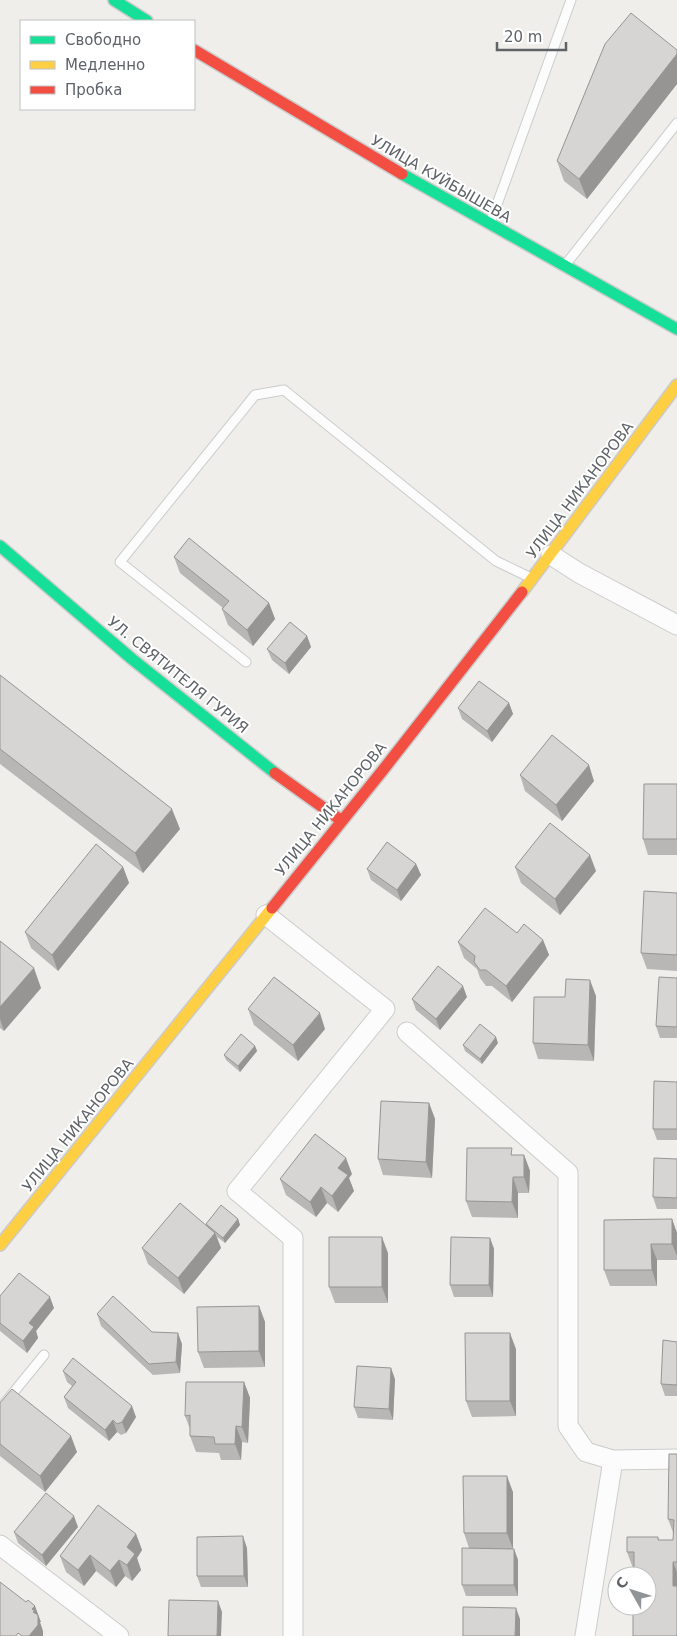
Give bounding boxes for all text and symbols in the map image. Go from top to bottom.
legend [20,20,195,110]
scale bar [497,20,566,52]
text: 20 m [504,28,542,46]
text: Свободно [65,31,141,49]
text: Медленно [65,56,145,74]
text: Пробка [65,81,122,99]
street label: УЛИЦА КУЙБЫШЕВА [368,131,515,227]
street label: УЛИЦА НИКАНОРОВА [523,418,638,562]
street label: УЛ. СВЯТИТЕЛЯ ГУРИЯ [104,613,252,737]
street label: УЛИЦА НИКАНОРОВА [272,738,391,879]
street label: УЛИЦА НИКАНОРОВА [19,1054,138,1195]
north arrow [607,1566,657,1616]
text: С [612,1574,631,1592]

